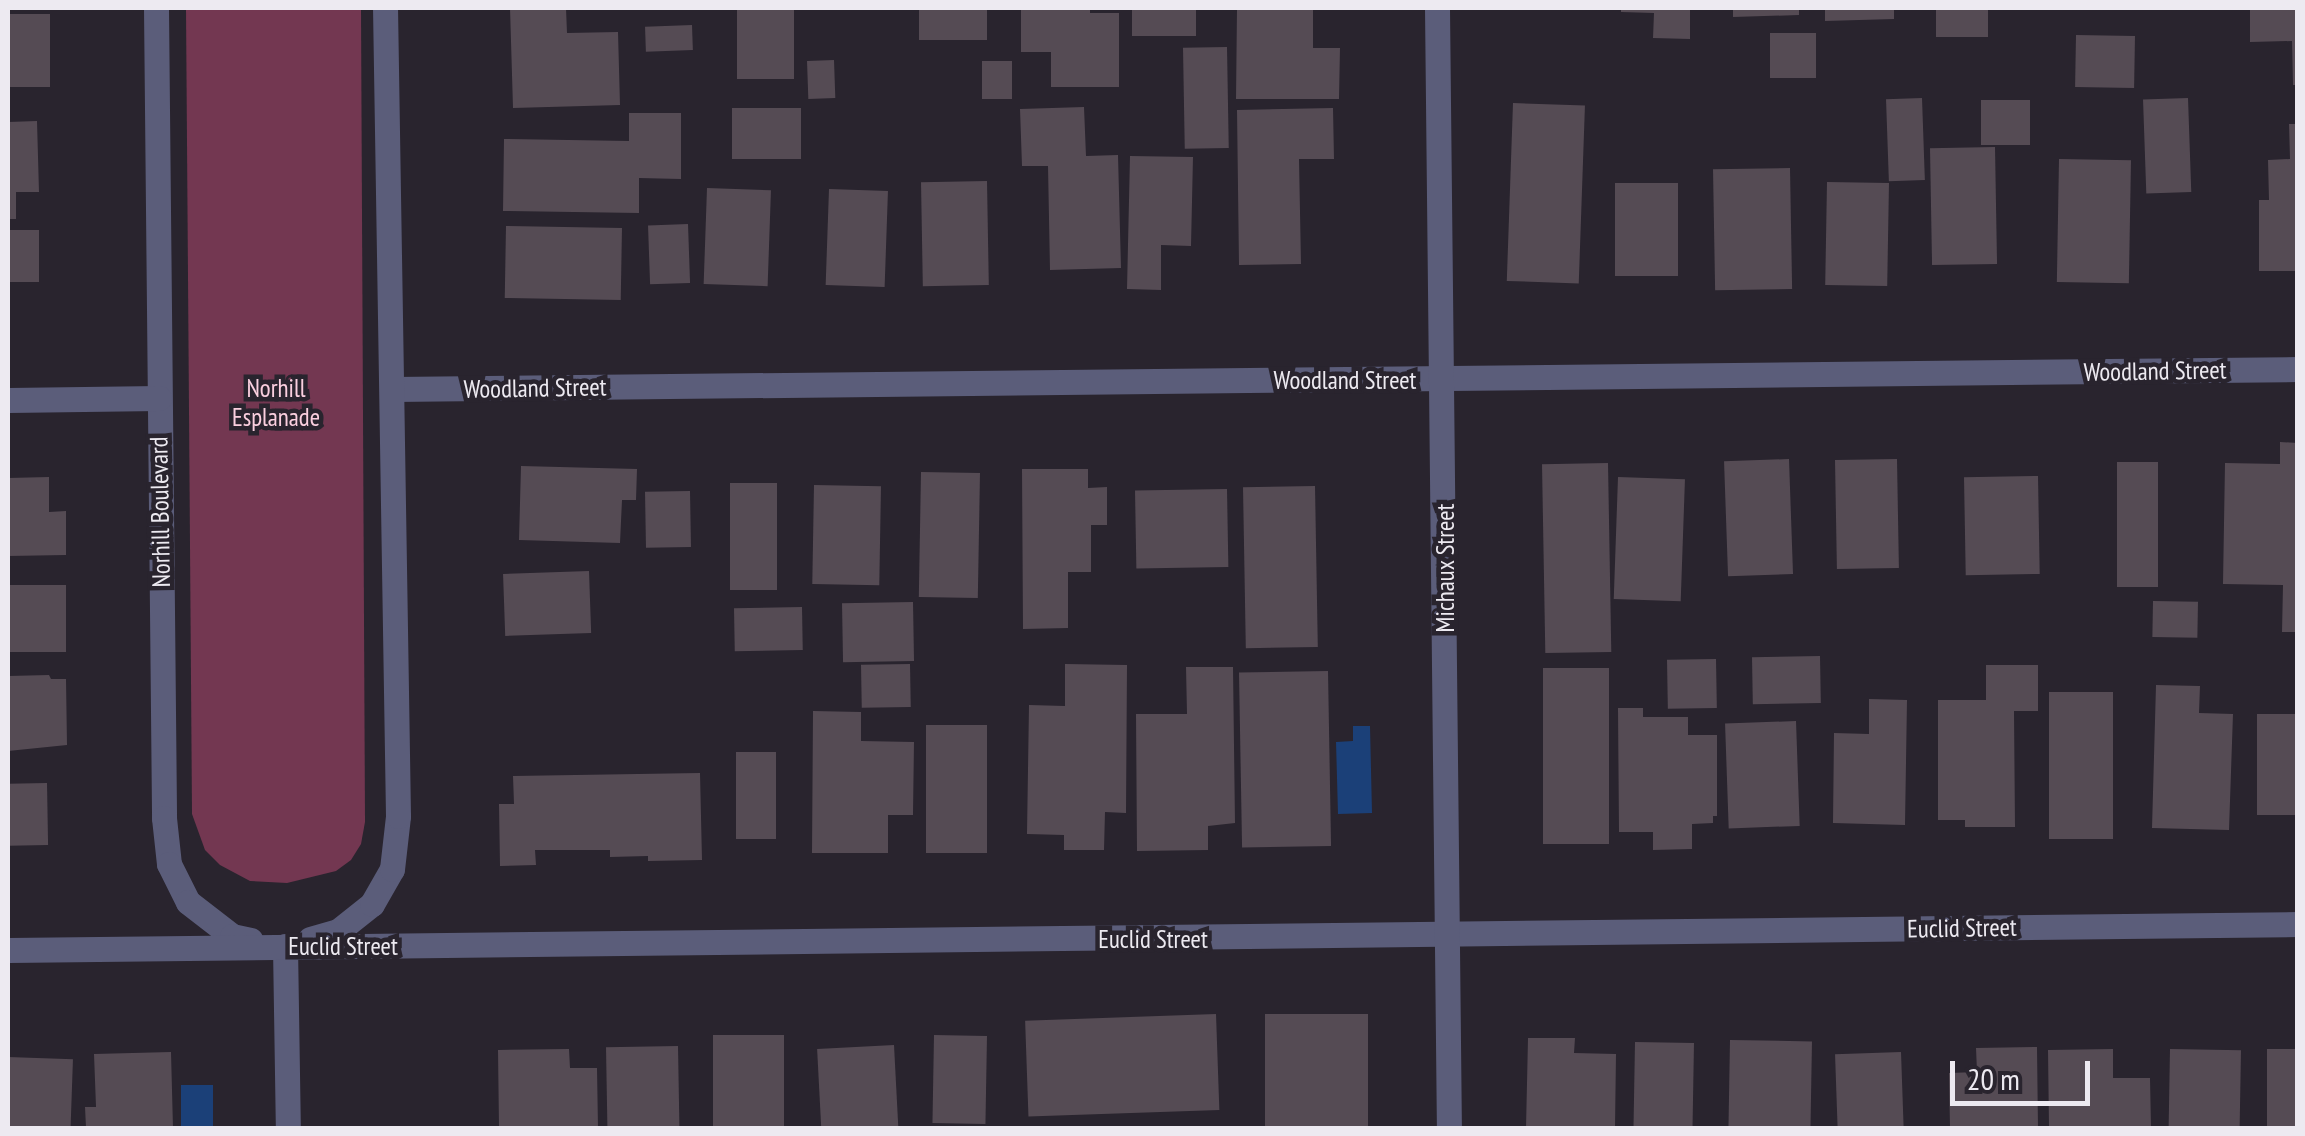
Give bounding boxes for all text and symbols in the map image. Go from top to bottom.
street label: Woodland Street [2083,355,2227,387]
street label: Woodland Street [1274,365,1416,395]
street label: Woodland Street [463,372,607,404]
park label: Norhill Esplanade [232,374,320,433]
street label: Norhill Boulevard [144,436,176,588]
street label: Michaux Street [1430,503,1460,633]
street label: Euclid Street [1907,912,2017,944]
street label: Euclid Street [1098,924,1208,954]
street label: Euclid Street [288,931,398,961]
scale bar [1955,1041,2095,1103]
text: 20 m [1967,1059,2020,1098]

